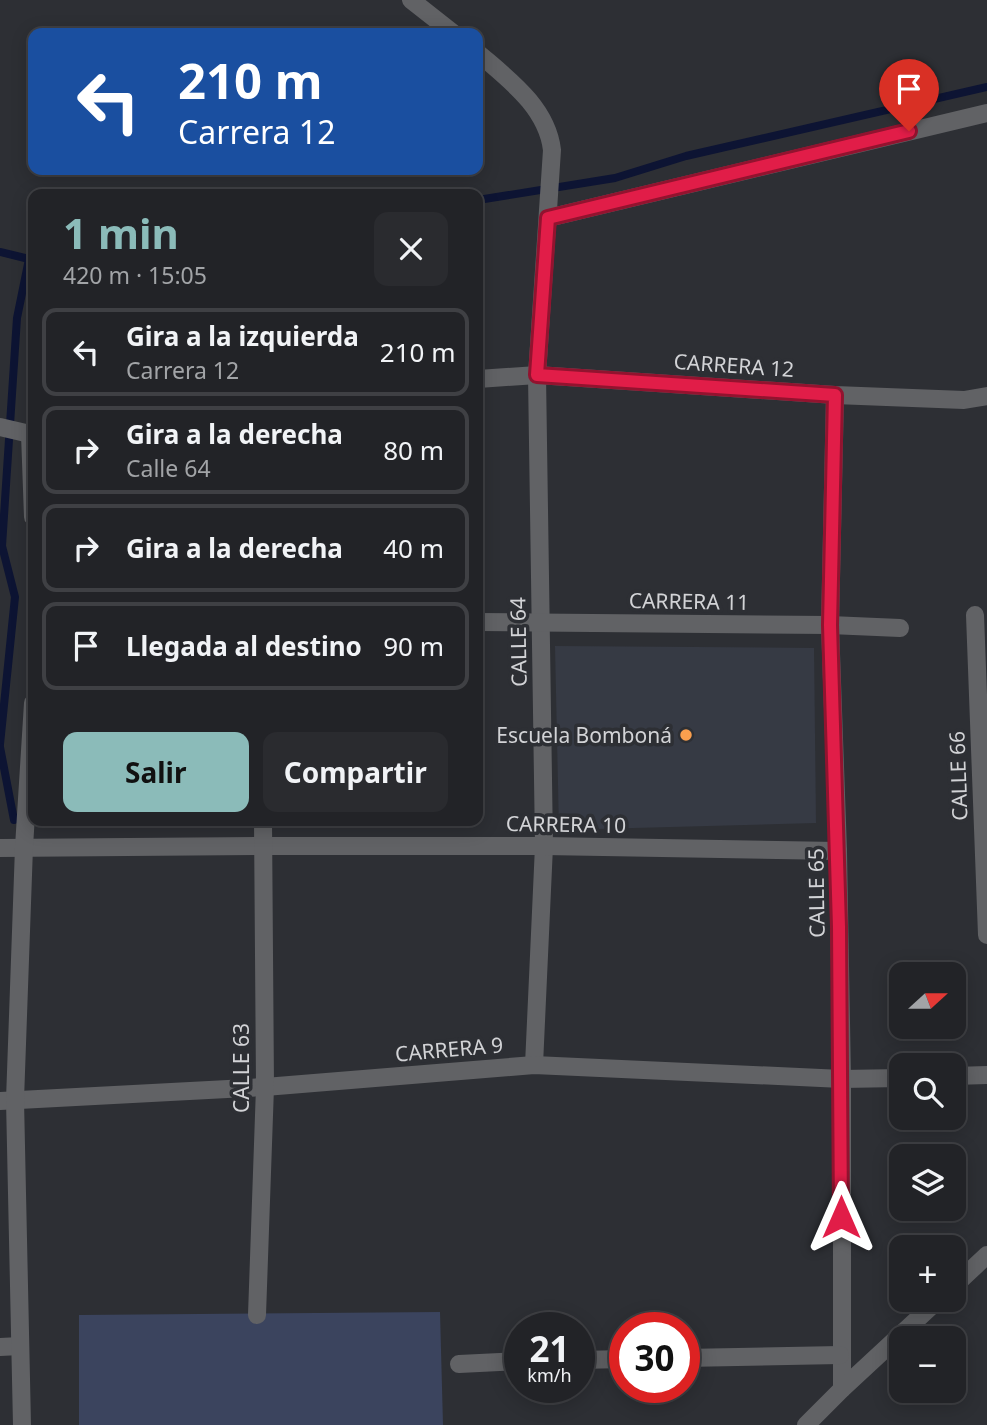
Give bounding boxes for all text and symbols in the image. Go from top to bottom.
text: 210 m [178,47,323,113]
icon: left [63,56,154,147]
pin [879,59,939,131]
icon: arrive [890,70,928,108]
text: Carrera 12 [178,110,335,153]
text: 1 min [63,204,179,261]
button: close [374,212,448,286]
text: 420 m · 15:05 [63,259,207,291]
text: Gira a la izquierda [126,318,359,354]
icon: left [67,333,105,371]
text: 210 m [380,334,455,370]
street label: CARRERA 12 [673,347,795,383]
text: Carrera 12 [126,354,239,386]
text: Gira a la derecha [126,416,343,452]
icon: right [67,431,105,469]
text: 80 m [383,432,444,468]
text: Calle 64 [126,452,211,484]
icon: right [67,529,105,567]
text: Gira a la derecha [126,530,343,566]
text: 40 m [383,530,444,566]
street label: CARRERA 11 [629,586,749,616]
street label: CALLE 64 [503,597,533,687]
icon: arrive [67,627,105,665]
text: Llegada al destino [126,628,362,664]
text: 90 m [383,628,444,664]
place label: Escuela Bomboná [496,721,672,749]
marker: Escuela Bomboná [678,727,694,743]
street label: CALLE 66 [942,731,974,821]
button: Salir [63,732,249,812]
button: Compartir [263,732,448,812]
street label: CARRERA 10 [506,809,626,839]
street label: CALLE 65 [801,848,831,938]
north arrow [889,962,966,1040]
map controls [889,962,966,1403]
street label: CALLE 63 [227,1023,255,1113]
street label: CARRERA 9 [394,1030,504,1068]
button: search [889,1053,966,1130]
button: layers [889,1144,966,1221]
position arrow [804,1180,878,1254]
button: + [889,1235,966,1312]
speed limit sign: 30 [609,1312,700,1403]
text: 21 [529,1325,570,1372]
button: − [889,1326,966,1403]
text: km/h [527,1363,572,1387]

